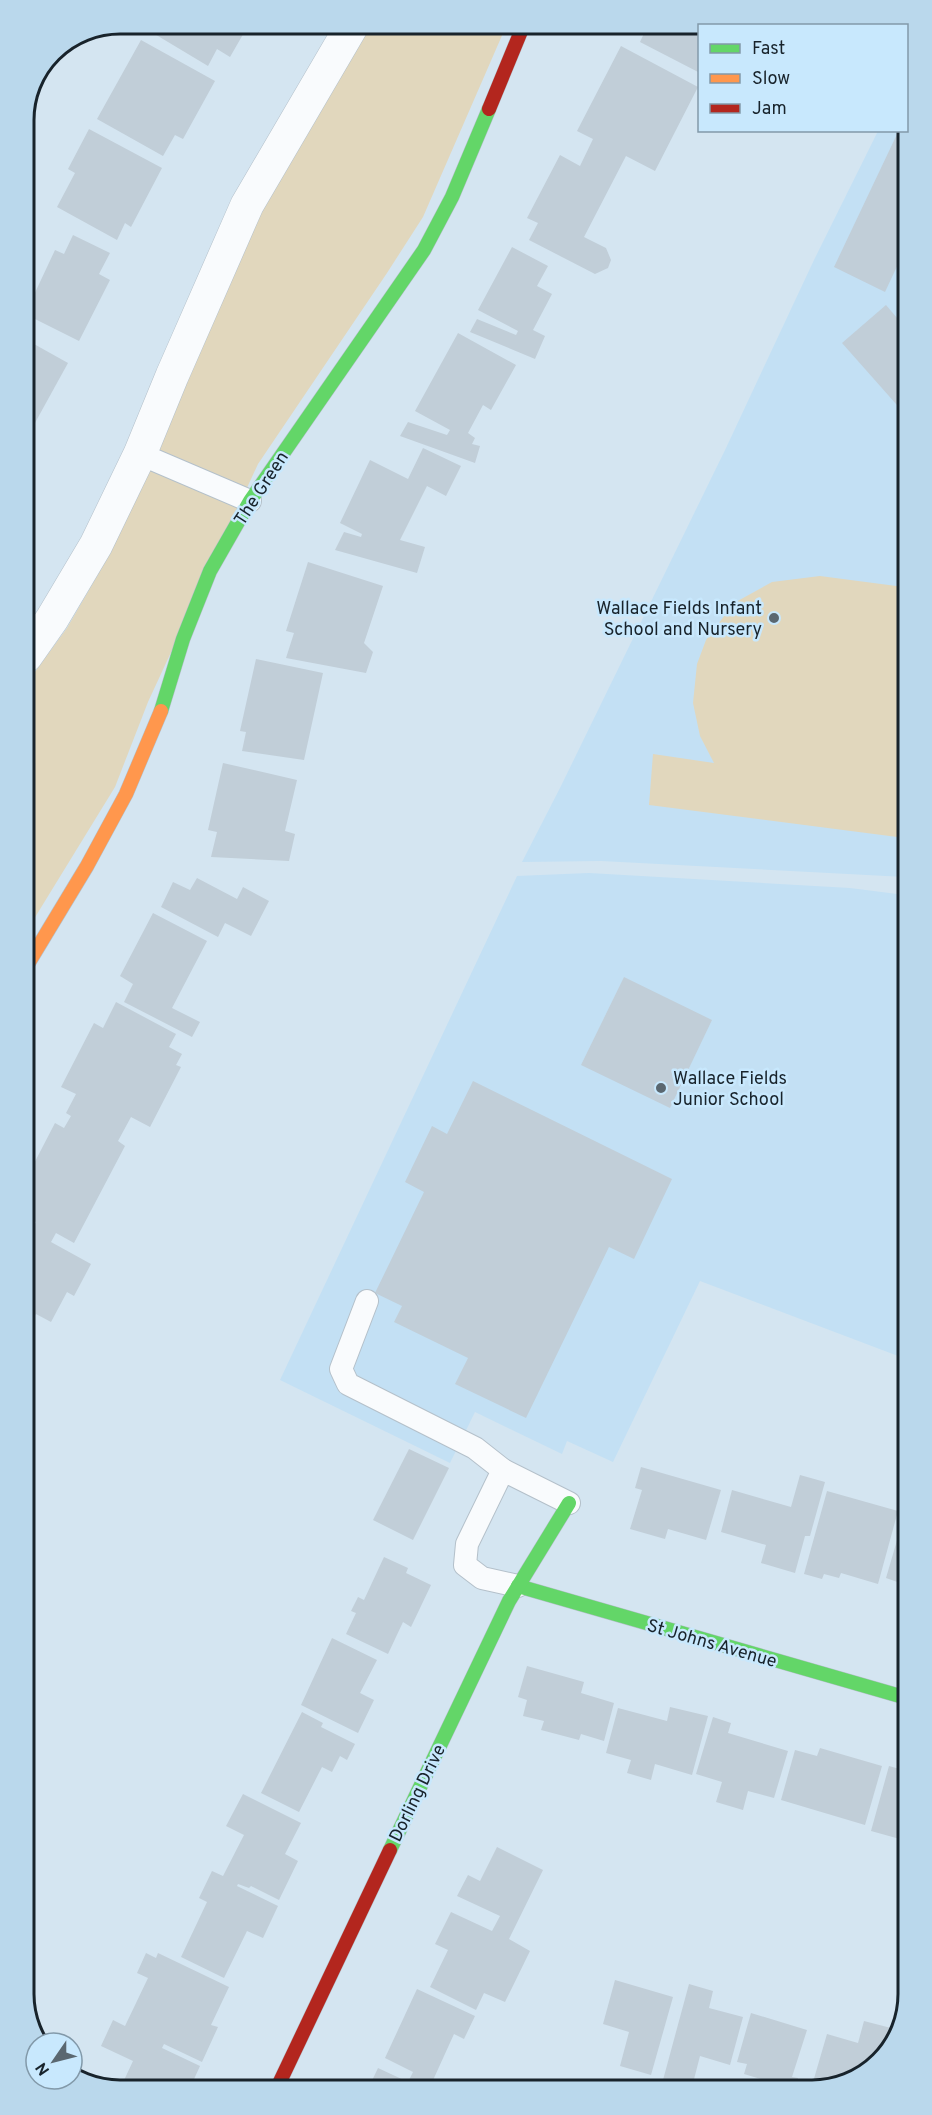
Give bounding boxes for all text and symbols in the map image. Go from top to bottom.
legend [698,24,908,132]
text: Fast [752,38,785,61]
text: Slow [752,68,790,91]
text: Jam [752,98,787,121]
street label: The Green [230,447,295,530]
place label: Wallace Fields Infant School and Nursery [596,598,762,642]
marker: Wallace Fields Infant School and Nursery [767,611,781,625]
place label: Wallace Fields Junior School [673,1068,787,1112]
marker: Wallace Fields Junior School [654,1081,668,1095]
street label: St Johns Avenue [644,1615,779,1674]
street label: Dorling Drive [385,1741,452,1846]
north arrow [24,2031,84,2091]
text: N [32,2058,55,2079]

